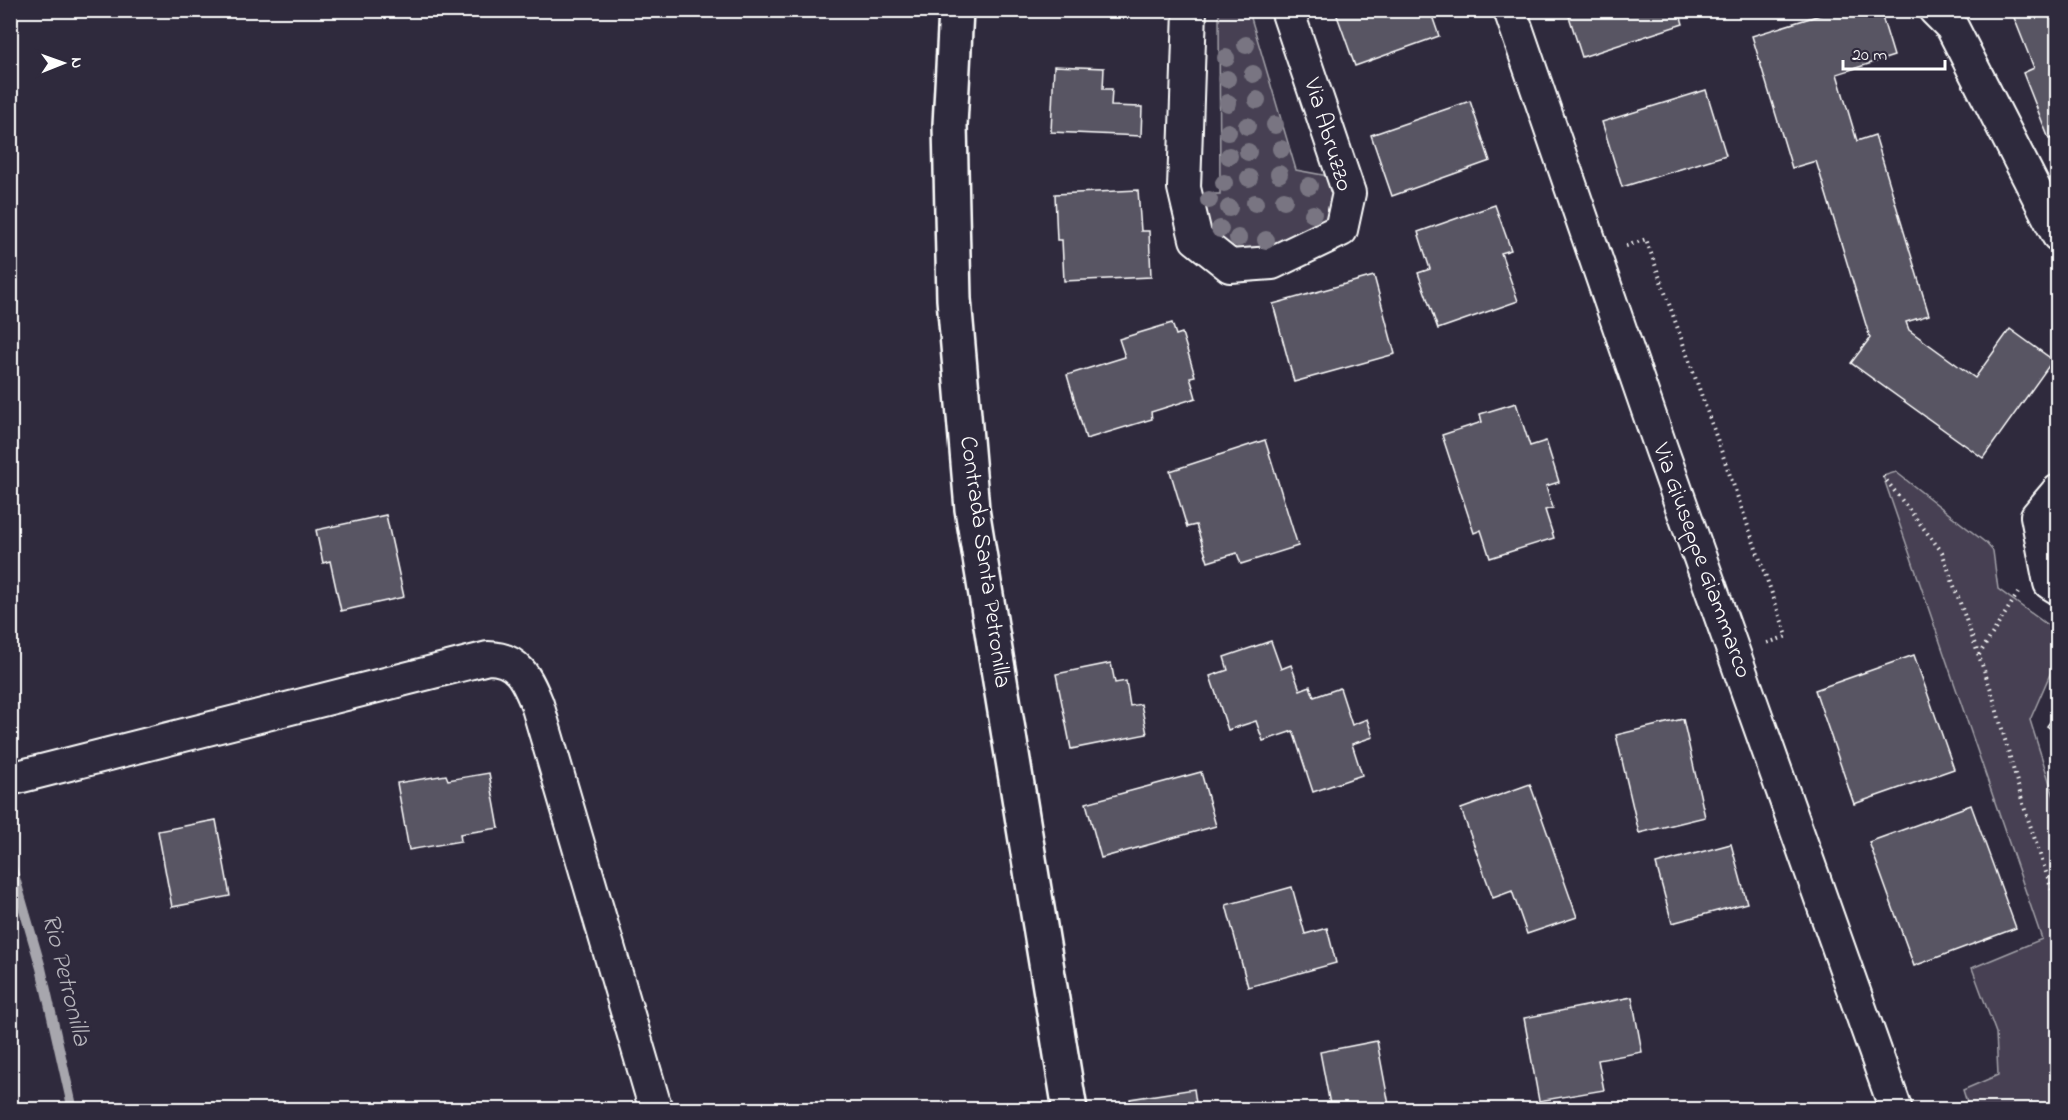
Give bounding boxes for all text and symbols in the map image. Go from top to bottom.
north arrow [33,33,93,93]
scale bar [1843,33,1945,71]
text: 20 m [1852,43,1887,69]
text: N [64,57,88,69]
street label: Via Abruzzo [1293,73,1361,196]
street label: Contrada Santa Petronilla [949,434,1019,690]
street label: Via Giuseppe Giammarco [1642,438,1760,683]
water label: Rio Petronilla [30,910,100,1051]

